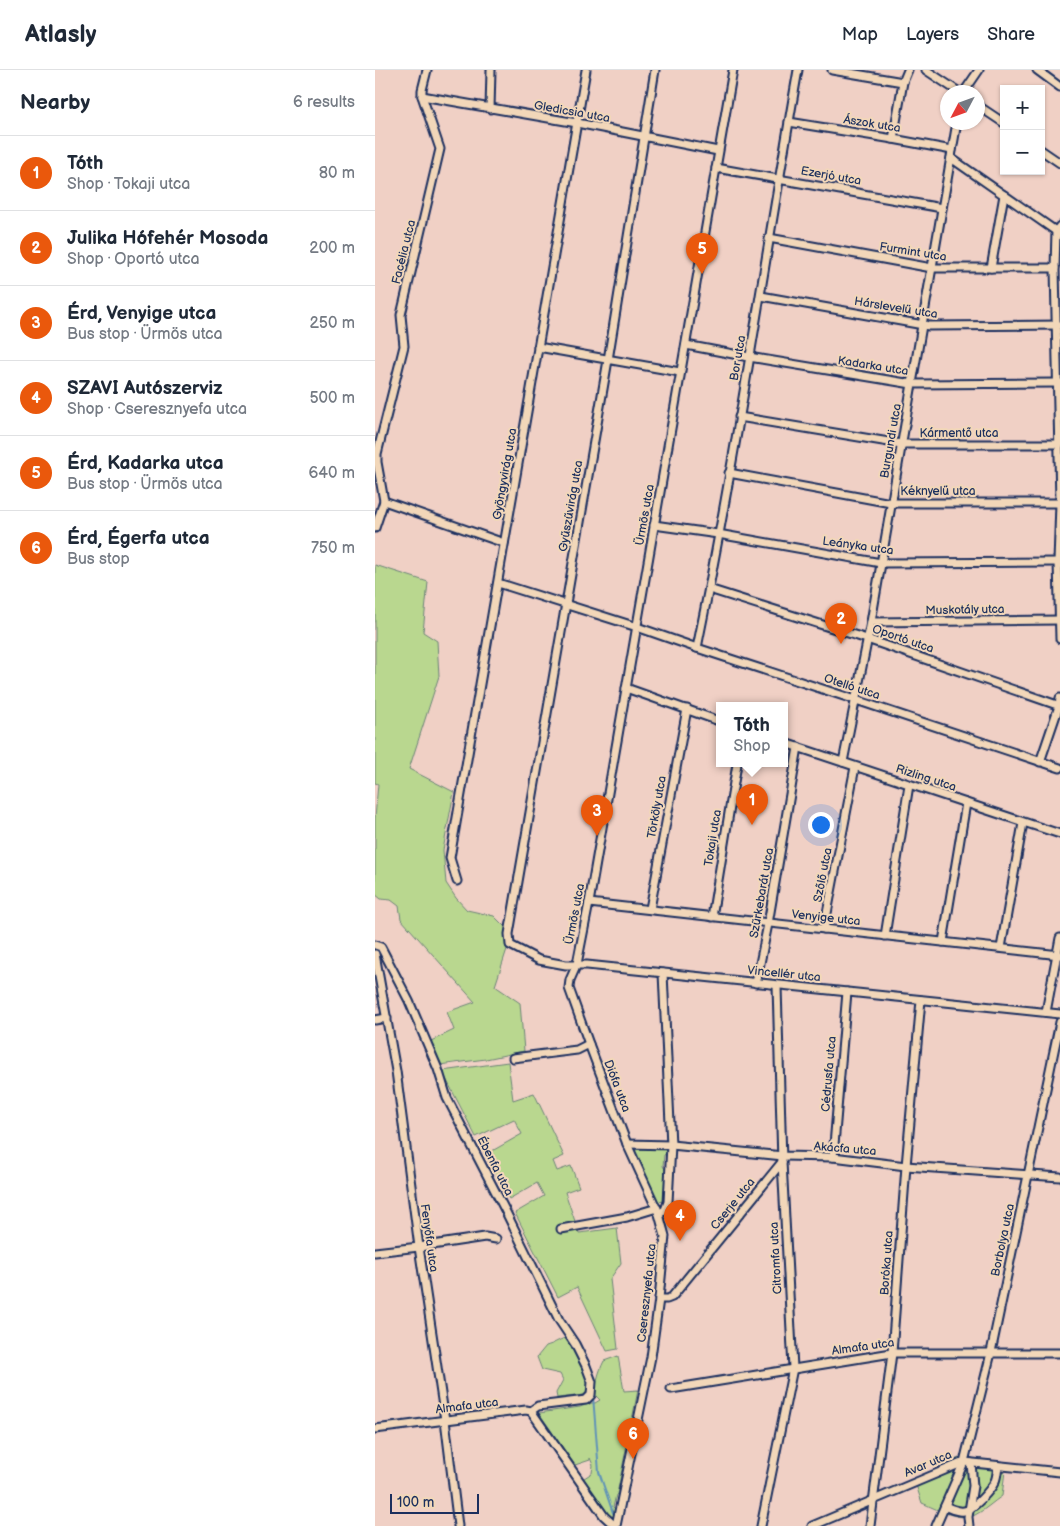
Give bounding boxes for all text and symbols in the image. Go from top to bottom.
text: Atlasly [25,20,96,49]
text: Map [842,24,878,45]
text: Layers [906,24,959,45]
text: Share [987,24,1035,45]
north arrow [940,85,985,130]
map controls [1000,85,1045,175]
button: + [1000,85,1045,130]
text: Nearby [20,90,90,115]
text: 6 results [293,93,355,112]
street label: Gledicsia utca [533,98,611,126]
street label: Ászok utca [842,110,902,136]
button: − [1000,130,1045,175]
text: Tóth [67,152,103,175]
street label: Ezerjó utca [800,163,863,189]
text: 1 [33,164,39,183]
text: 80 m [319,164,355,183]
text: Shop · Tokaji utca [67,175,190,194]
street label: Facélia utca [389,218,419,286]
text: Julika Hófehér Mosoda [67,227,268,250]
pin: 5 [686,233,718,274]
text: 2 [31,239,41,258]
text: 200 m [309,239,355,258]
street label: Furmint utca [878,239,948,265]
text: Shop · Oportó utca [67,250,200,269]
street label: Hárslevelű utca [853,294,939,322]
text: Érd, Venyige utca [67,302,216,325]
text: 3 [31,314,41,333]
text: 250 m [309,314,355,333]
text: Bus stop · Ürmös utca [67,325,223,344]
street label: Bor utca [727,334,749,382]
street label: Kadarka utca [837,353,910,379]
text: SZAVI Autószerviz [67,377,222,400]
text: 4 [31,389,41,408]
text: 500 m [309,389,355,408]
text: Shop · Cseresznyefa utca [67,400,247,419]
street label: Burgundi utca [877,402,905,479]
street label: Kármentő utca [920,426,999,441]
street label: Gyöngyvirág utca [490,427,520,521]
text: Érd, Kadarka utca [67,452,224,475]
street label: Gyűszűvirág utca [556,459,586,553]
text: 5 [31,464,41,483]
text: 640 m [309,464,355,483]
text: Bus stop · Ürmös utca [67,475,223,494]
street label: Ürmös utca [631,483,658,547]
street label: Kéknyelű utca [900,484,976,499]
text: Érd, Égerfa utca [67,527,210,550]
street label: Leányka utca [822,534,895,558]
text: 6 [31,539,41,558]
text: 750 m [311,539,355,558]
text: Bus stop [67,550,130,569]
street label: Muskotály utca [925,602,1005,618]
pin: 2 [825,603,857,644]
street label: Oportó utca [870,621,936,657]
street label: Otelló utca [822,671,882,703]
popup [716,702,788,767]
text: Tóth [734,714,770,737]
text: Shop [734,737,770,756]
street label: Rizling utca [894,761,958,795]
street label: Törköly utca [644,774,670,839]
pin: 1 [736,784,768,825]
pin: 3 [581,795,613,836]
street label: Tokaji utca [701,808,725,867]
your location [808,812,834,838]
street label: Szürkebarát utca [747,846,777,939]
street label: Szőlő utca [810,846,836,904]
street label: Ürmös utca [561,882,588,946]
street label: Venyige utca [791,907,861,929]
street label: Vincellér utca [747,963,822,985]
street label: Cédrusfa utca [818,1035,840,1113]
street label: Diófa utca [600,1058,634,1114]
street label: Ébenfa utca [474,1133,517,1198]
street label: Akácfa utca [813,1139,877,1159]
street label: Cserje utca [708,1175,759,1233]
pin: 4 [664,1200,696,1241]
street label: Borbolya utca [988,1202,1018,1278]
street label: Fenyőfa utca [417,1203,441,1273]
street label: Citromfa utca [767,1221,785,1295]
street label: Boróka utca [877,1230,897,1296]
street label: Cseresznyefa utca [634,1243,660,1343]
street label: Almafa utca [831,1335,896,1359]
street label: Almafa utca [435,1395,499,1417]
pin: 6 [617,1418,649,1459]
street label: Avar utca [902,1447,954,1481]
scale bar [390,1491,479,1514]
text: 100 m [397,1494,434,1511]

